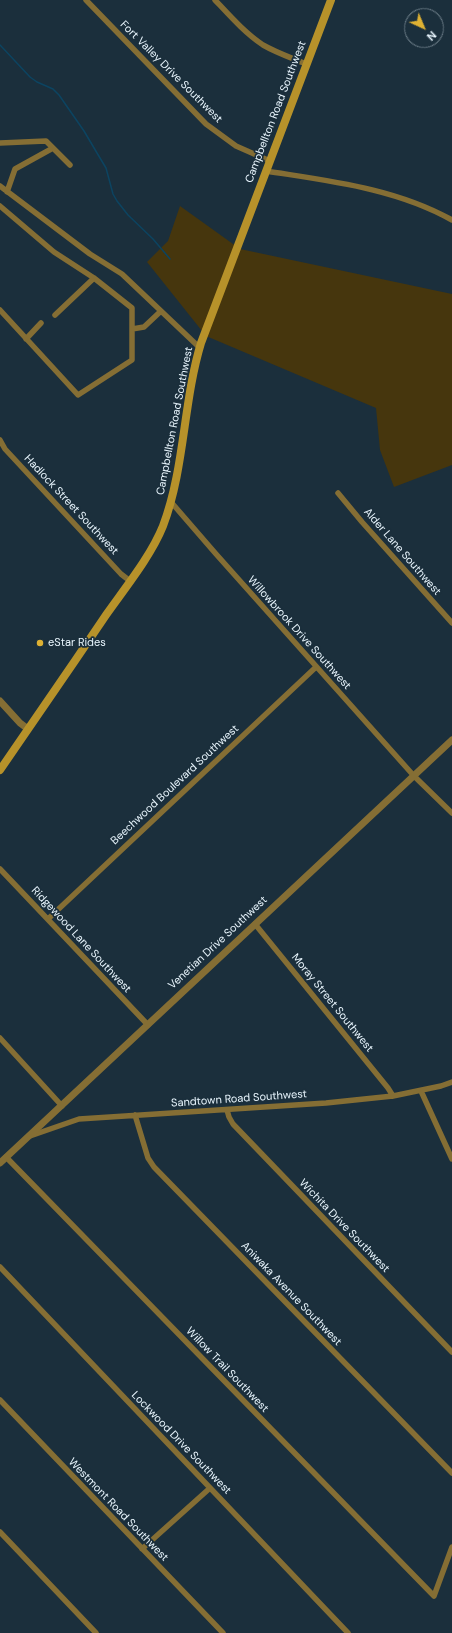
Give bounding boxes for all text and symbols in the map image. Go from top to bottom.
north arrow [404,8,444,48]
street label: Fort Valley Drive Southwest [117,18,225,126]
text: N [424,28,439,44]
street label: Campbellton Road Southwest [243,39,309,185]
street label: Campbellton Road Southwest [154,346,196,496]
street label: Hadlock Street Southwest [21,452,121,558]
street label: Alder Lane Southwest [361,506,443,598]
street label: Willowbrook Drive Southwest [245,574,353,692]
place label: eStar Rides [48,636,106,650]
marker: eStar Rides [35,638,45,648]
street label: Beechwood Boulevard Southwest [108,722,242,848]
street label: Ridgewood Lane Southwest [28,884,134,996]
street label: Venetian Drive Southwest [166,894,270,992]
street label: Moray Street Southwest [288,951,376,1055]
street label: Sandtown Road Southwest [171,1088,307,1110]
street label: Wichita Drive Southwest [296,1177,392,1275]
street label: Aniwaka Avenue Southwest [238,1239,344,1349]
street label: Willow Trail Southwest [183,1325,271,1415]
street label: Lockwood Drive Southwest [128,1389,234,1497]
street label: Westmont Road Southwest [65,1456,171,1564]

